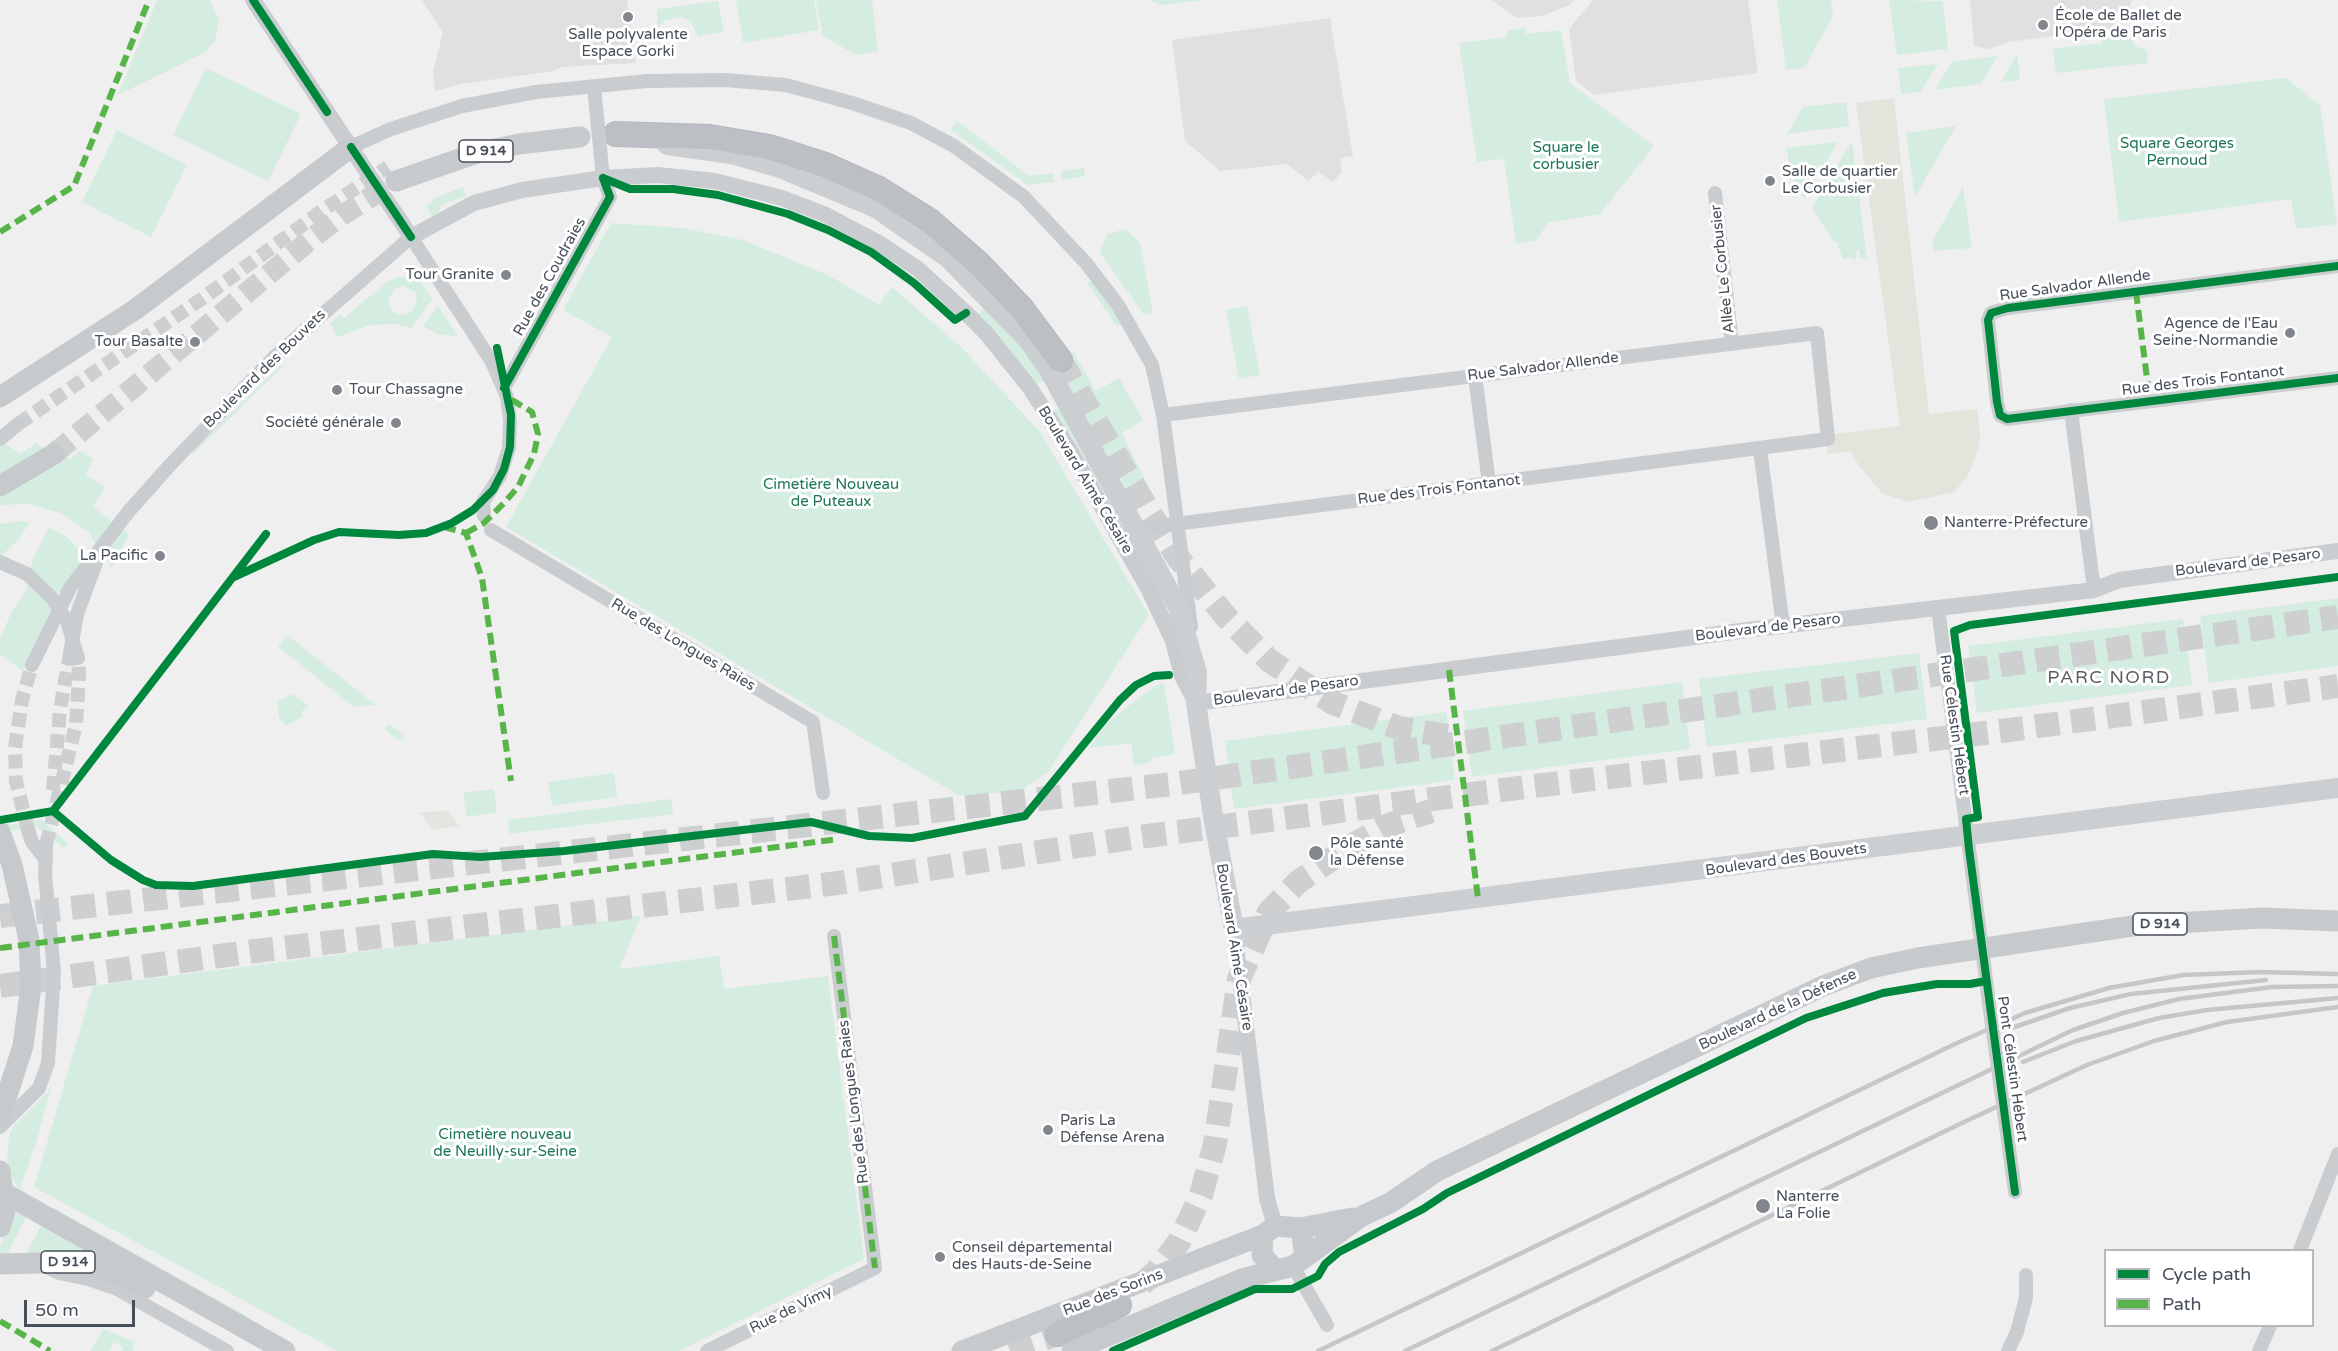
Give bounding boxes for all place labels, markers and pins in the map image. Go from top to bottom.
place label: École de Ballet de l'Opéra de Paris [2055,7,2182,42]
marker: Salle polyvalente Espace Gorki [621,10,635,24]
marker: École de Ballet de l'Opéra de Paris [2036,18,2050,32]
place label: Salle polyvalente Espace Gorki [568,26,688,61]
place label: Salle de quartier Le Corbusier [1782,163,1898,198]
marker: Salle de quartier Le Corbusier [1763,174,1777,188]
place label: Tour Granite [405,266,494,284]
marker: Tour Granite [499,268,513,282]
place label: Agence de l'Eau Seine-Normandie [2153,315,2278,350]
marker: Agence de l'Eau Seine-Normandie [2283,326,2297,340]
place label: Tour Basalte [95,333,183,351]
marker: Tour Basalte [188,335,202,349]
place label: Tour Chassagne [349,381,463,399]
marker: Tour Chassagne [330,383,344,397]
place label: Société générale [265,414,384,432]
marker: Société générale [389,416,403,430]
marker: Nanterre-Préfecture [1922,514,1940,532]
place label: Nanterre-Préfecture [1944,514,2088,532]
place label: La Pacific [80,547,148,565]
marker: La Pacific [153,549,167,563]
place label: Pôle santé la Défense [1330,835,1404,870]
marker: Pôle santé la Défense [1307,844,1325,862]
place label: Paris La Défense Arena [1060,1112,1165,1147]
marker: Paris La Défense Arena [1041,1123,1055,1137]
place label: Nanterre La Folie [1776,1188,1839,1223]
marker: Nanterre La Folie [1754,1197,1772,1215]
place label: Conseil départemental des Hauts-de-Seine [952,1239,1112,1274]
marker: Conseil départemental des Hauts-de-Seine [933,1250,947,1264]

